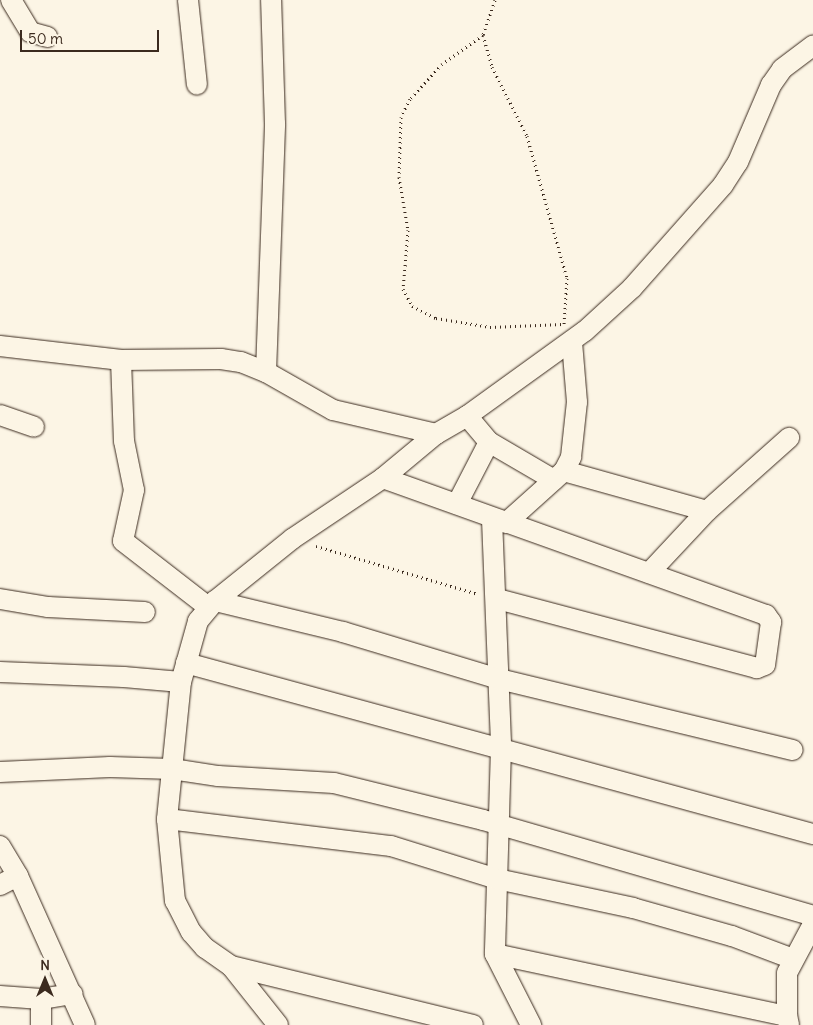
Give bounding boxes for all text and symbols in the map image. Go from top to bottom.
scale bar [22,20,161,52]
text: 50 m [28,29,63,48]
north arrow [20,955,70,1005]
text: N [40,956,50,974]

